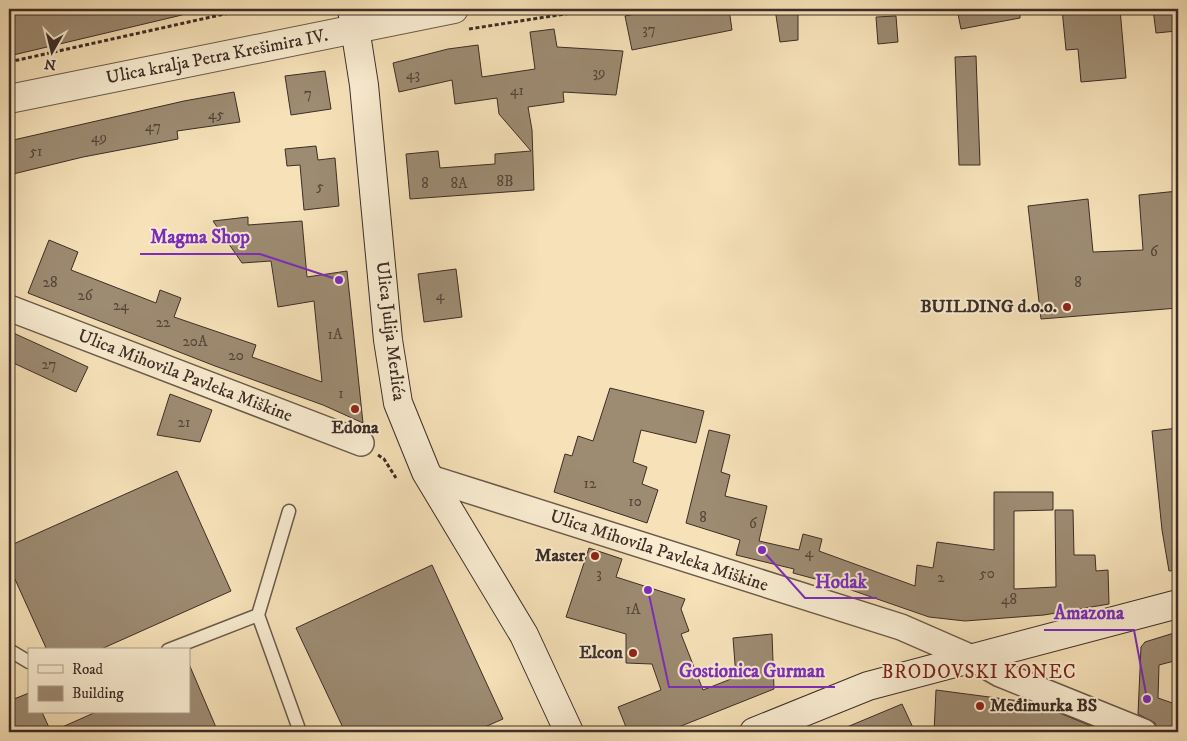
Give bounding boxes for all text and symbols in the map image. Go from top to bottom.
house number: 37 [642,20,656,39]
street label: Ulica kralja Petra Krešimira IV. [104,25,330,89]
north arrow [28,28,78,78]
text: N [43,54,57,74]
house number: 39 [592,63,606,82]
house number: 43 [406,65,420,84]
house number: 41 [510,81,524,100]
house number: 7 [304,84,312,103]
house number: 45 [208,105,225,124]
house number: 47 [145,117,161,136]
house number: 49 [91,128,107,147]
house number: 51 [30,142,42,161]
house number: 8B [497,172,514,191]
house number: 8 [421,174,429,193]
house number: 8A [450,174,468,193]
house number: 5 [316,177,324,196]
callout: Magma Shop [140,220,260,254]
text: Magma Shop [150,226,250,249]
house number: 6 [1150,242,1159,261]
street label: Ulica Julija Merlića [371,260,410,402]
house number: 28 [43,273,57,292]
house number: 8 [1074,273,1082,292]
house number: 26 [77,286,94,305]
house number: 4 [436,286,445,305]
house number: 24 [113,296,129,315]
place label: BUILDING d.o.o. [920,296,1057,318]
marker: BUILDING d.o.o. [1061,301,1073,313]
house number: 22 [156,313,171,332]
street label: Ulica Mihovila Pavleka Miškine [75,325,295,427]
house number: 1A [327,325,343,344]
house number: 20A [183,332,208,351]
house number: 20 [228,346,244,365]
house number: 27 [42,355,57,374]
house number: 1 [338,384,344,403]
marker: Edona [349,403,361,415]
house number: 21 [178,413,190,432]
place label: Edona [331,417,379,439]
house number: 12 [584,474,597,493]
house number: 10 [628,492,642,511]
street label: Ulica Mihovila Pavleka Miškine [547,505,771,597]
house number: 8 [699,508,707,527]
house number: 6 [749,514,758,533]
house number: 4 [805,543,814,562]
place label: Master [535,545,585,567]
marker: Master [589,550,601,562]
house number: 3 [596,564,602,583]
callout: Hodak [805,564,877,598]
house number: 50 [979,564,995,583]
house number: 2 [937,568,945,587]
text: Hodak [815,571,868,594]
house number: 48 [1001,590,1017,609]
callout: Amazona [1044,596,1134,630]
house number: 1A [625,600,641,619]
text: Amazona [1053,602,1125,625]
place label: Elcon [579,642,624,664]
marker: Elcon [627,647,639,659]
legend [28,648,190,714]
callout: Gostionica Gurman [669,653,835,687]
text: Road [72,660,104,679]
text: Gostionica Gurman [679,660,826,683]
district label: BRODOVSKI KONEC [881,661,1077,684]
text: Building [72,684,124,703]
place label: Međimurka BS [990,695,1097,717]
marker: Međimurka BS [974,700,986,712]

